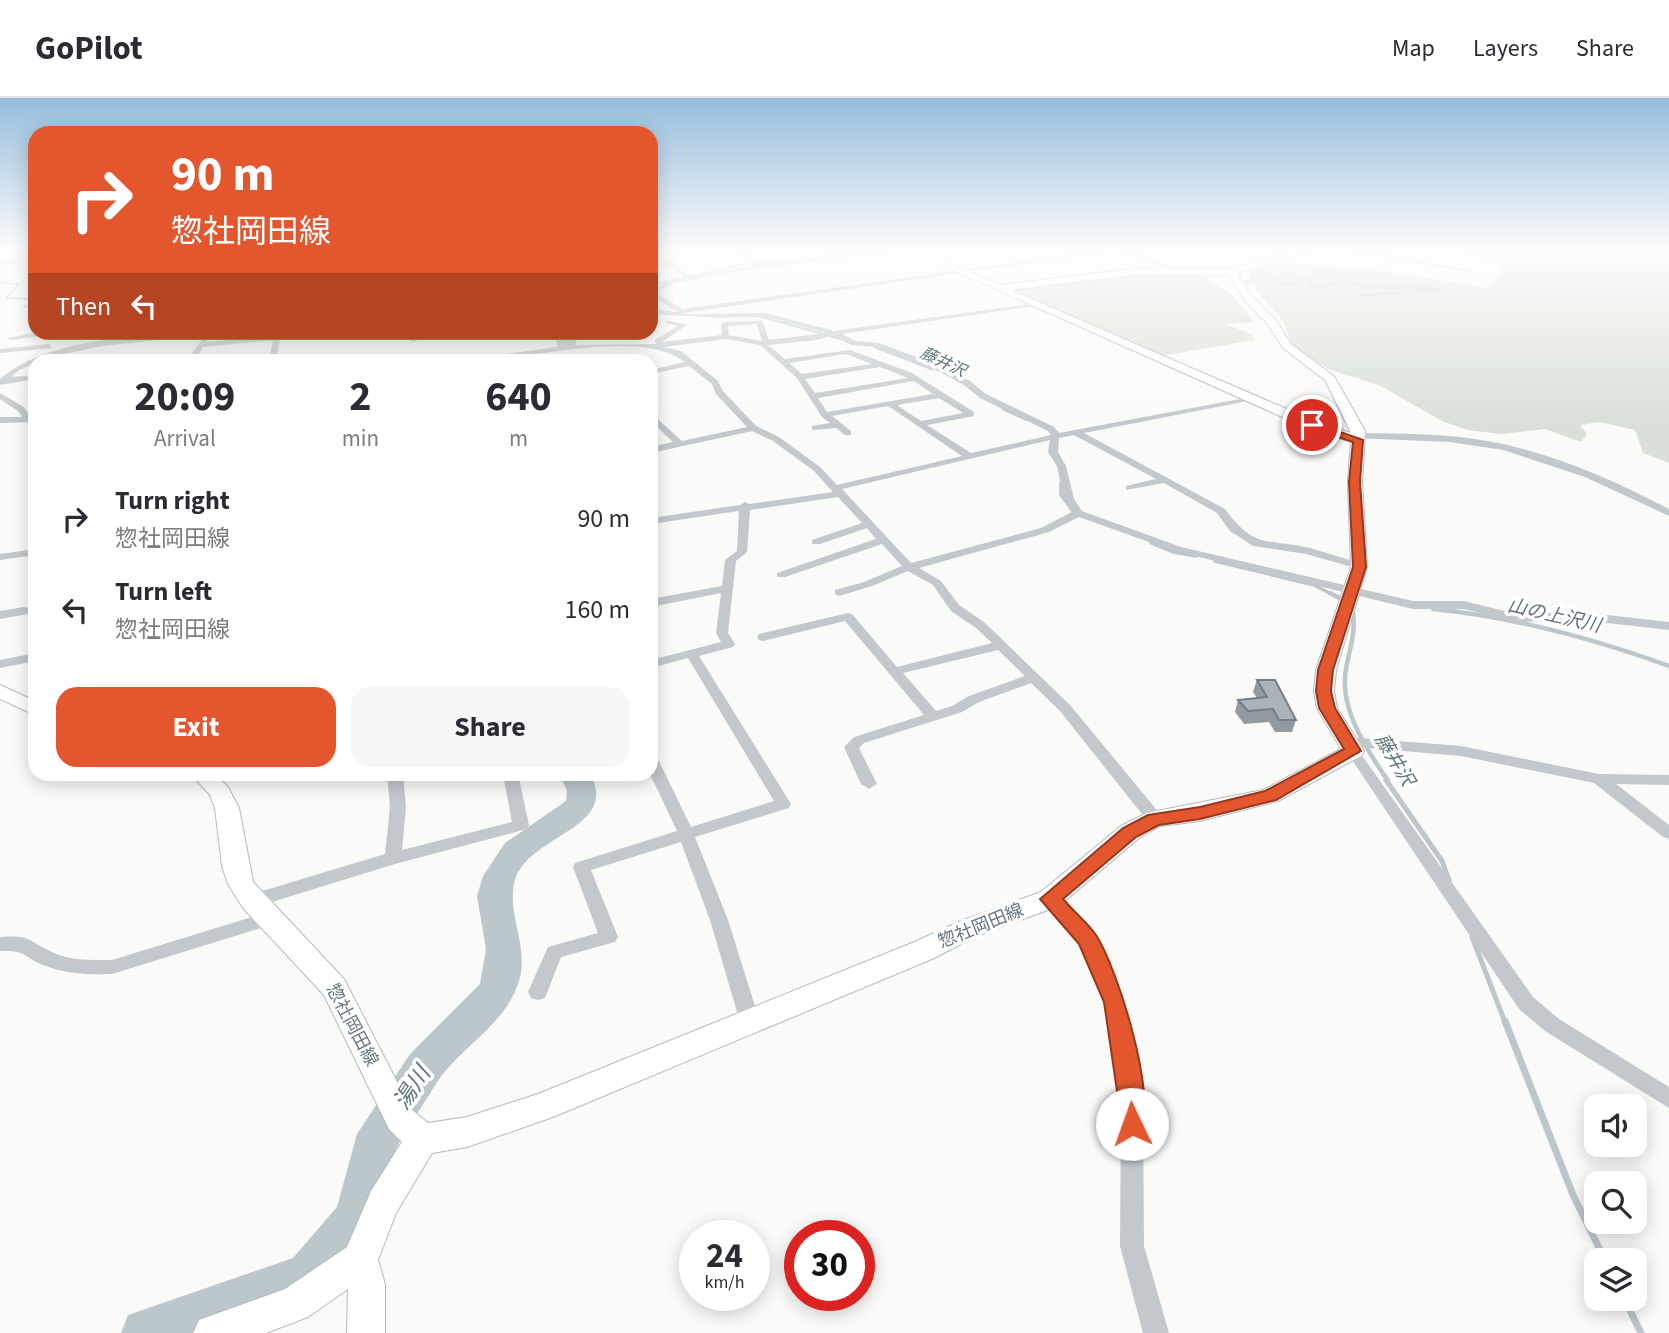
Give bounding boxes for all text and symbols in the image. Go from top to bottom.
text: GoPilot [35,25,143,72]
text: Map [1392,31,1435,66]
text: Layers [1473,31,1538,66]
text: Share [1576,31,1634,66]
text: 90 m [171,140,275,210]
icon: right [56,154,147,245]
text: 惣社岡田線 [171,209,331,255]
icon: left [125,287,163,325]
text: Then [56,288,111,325]
water label: 藤井沢 [917,342,971,383]
text: 20:09 [134,367,236,427]
text: 2 [349,367,371,427]
text: 640 [485,367,552,427]
pin [1282,395,1342,455]
icon: arrive [1293,406,1331,444]
text: Arrival [154,422,216,455]
text: min [342,422,379,455]
text: m [509,422,528,455]
text: Turn right [115,482,230,519]
icon: right [56,500,94,538]
text: 90 m [577,500,630,537]
text: 惣社岡田線 [115,522,230,555]
text: Turn left [115,573,212,610]
icon: left [56,591,94,629]
text: 160 m [564,591,630,628]
water label: 山の上沢川 [1505,592,1605,640]
text: 惣社岡田線 [115,613,230,646]
button: Exit [56,687,336,767]
button: Share [350,687,630,767]
water label: 藤井沢 [1368,729,1422,794]
street label: 惣社岡田線 [935,898,1027,954]
street label: 惣社岡田線 [320,979,384,1071]
water label: 湯川 [386,1057,440,1116]
position arrow [1095,1087,1169,1161]
map controls [1584,1094,1647,1311]
button: sound [1584,1094,1647,1157]
button: search [1584,1171,1647,1234]
speed limit sign: 30 [784,1220,875,1311]
text: 24 [706,1231,743,1281]
button: layers [1584,1248,1647,1311]
text: km/h [705,1270,744,1295]

